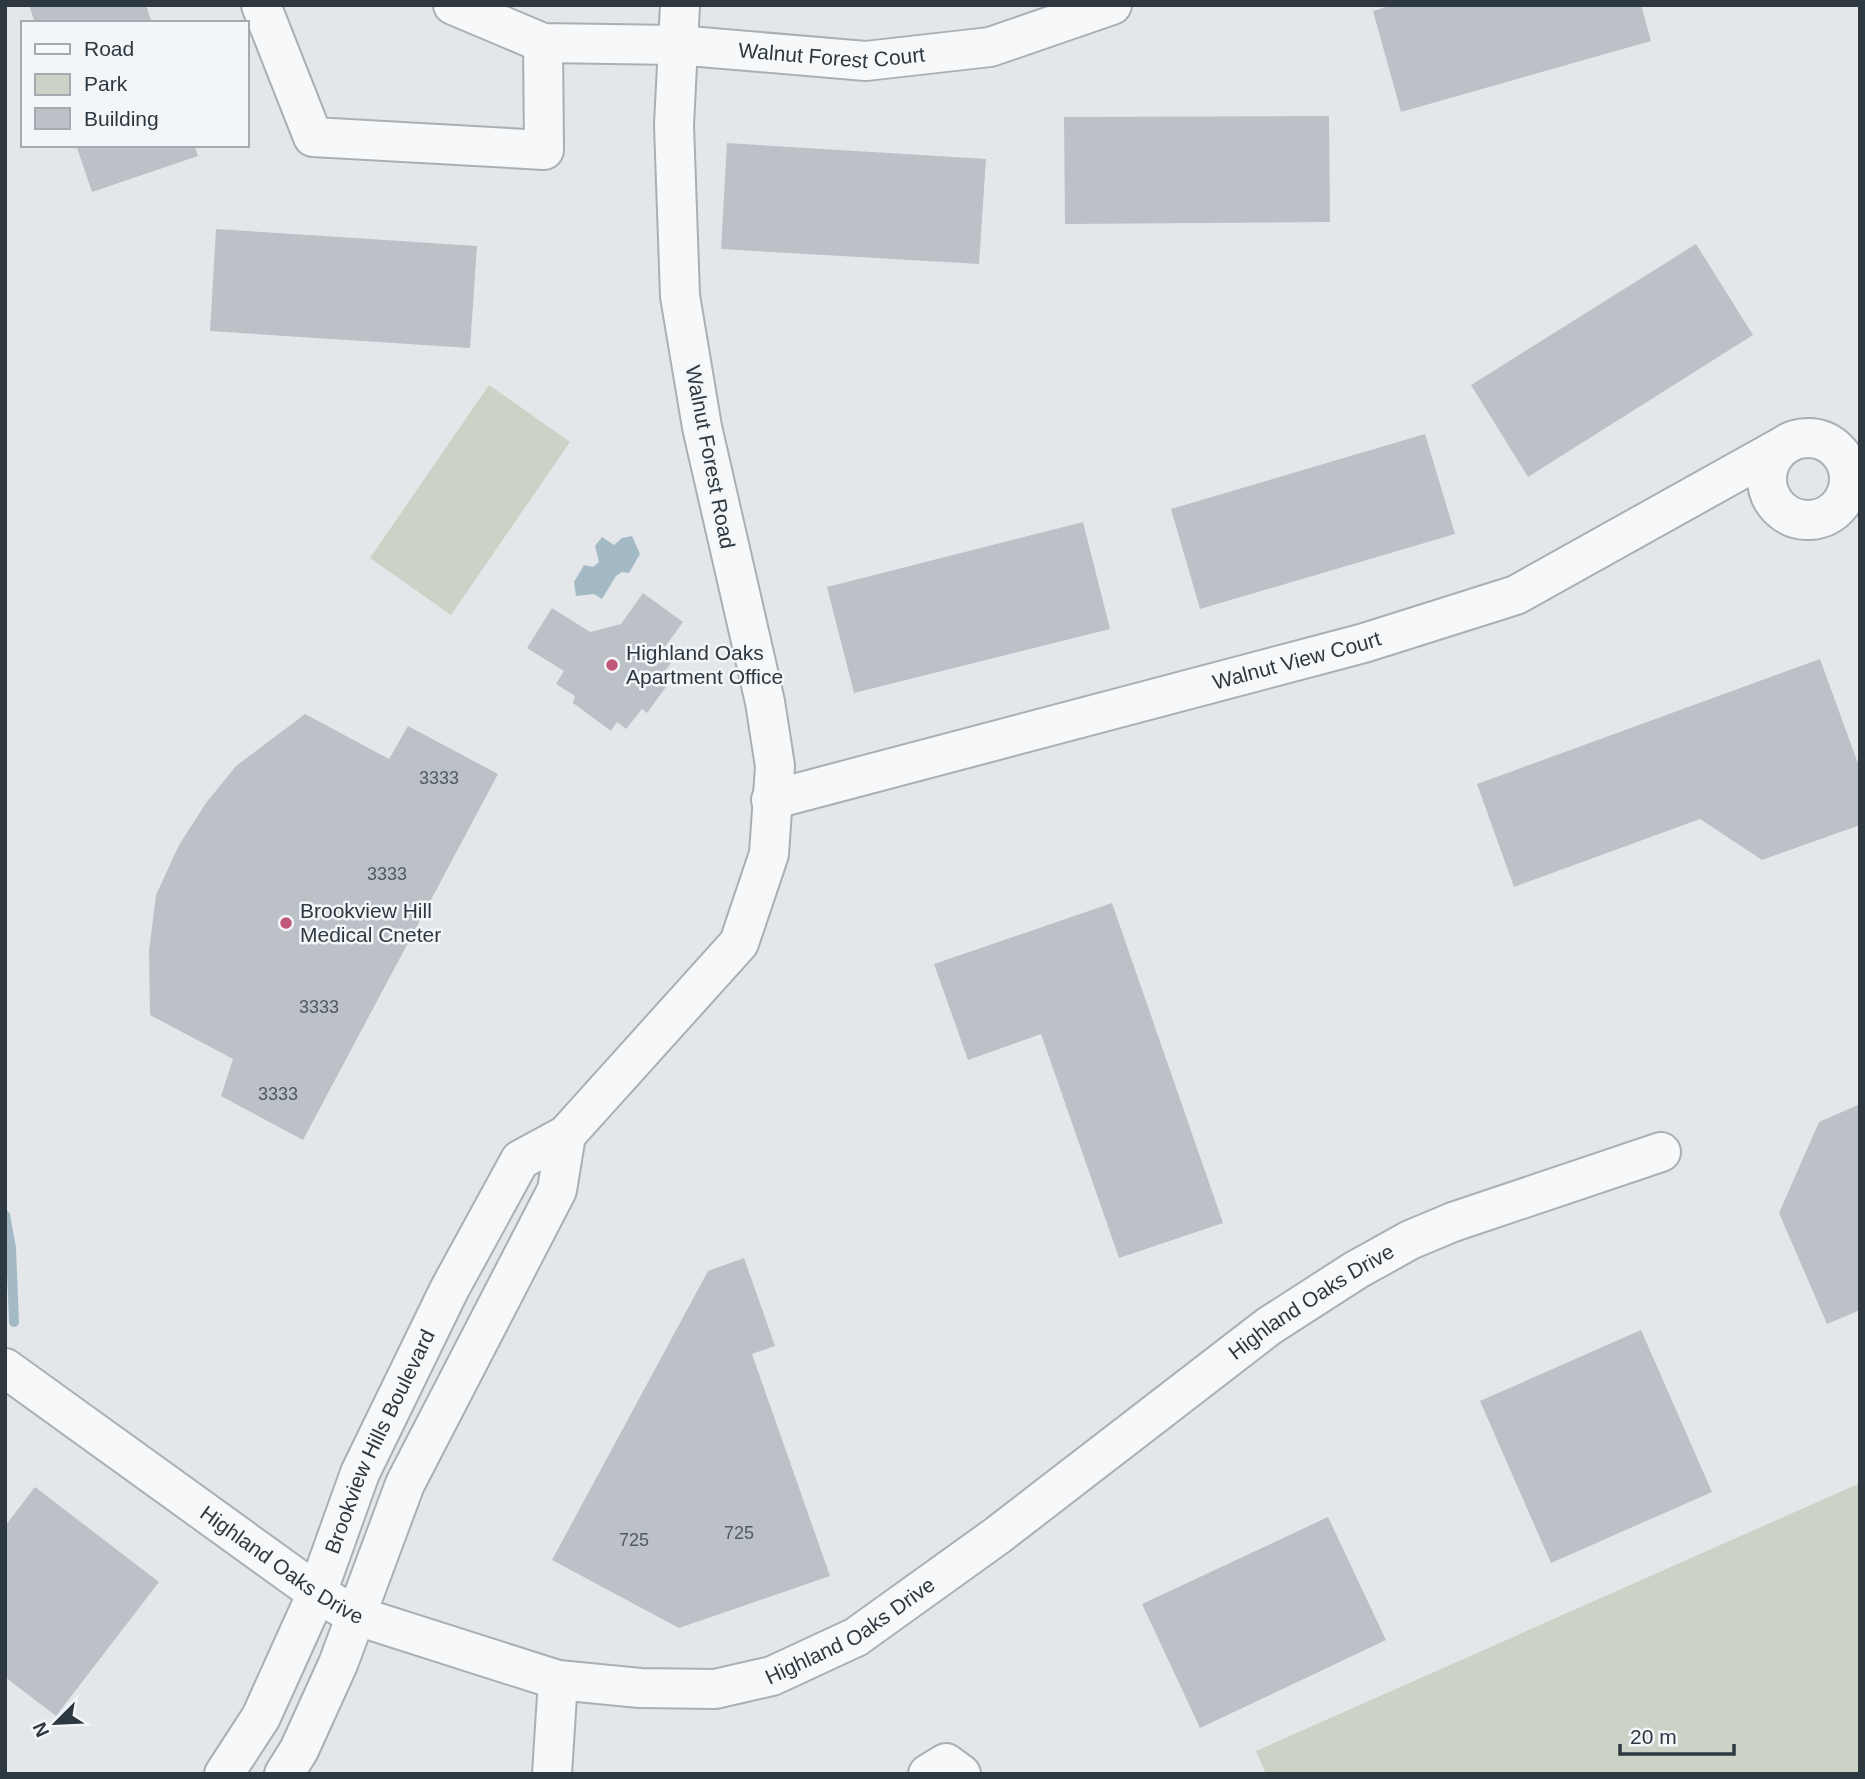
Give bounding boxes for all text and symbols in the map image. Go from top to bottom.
legend [21,21,248,147]
text: Road [84,37,134,60]
street label: Walnut Forest Court [738,38,926,72]
text: Park [84,72,128,95]
text: Building [84,107,159,130]
street label: Walnut Forest Road [681,363,740,550]
street label: Walnut View Court [1210,626,1384,694]
place label: Highland Oaks Apartment Office [626,641,783,688]
marker: Highland Oaks Apartment Office [604,657,620,673]
house number: 3333 [419,768,459,788]
house number: 3333 [367,864,407,884]
place label: Brookview Hill Medical Cneter [300,899,441,946]
marker: Brookview Hill Medical Cneter [278,915,294,931]
house number: 3333 [299,997,339,1017]
house number: 3333 [258,1084,298,1104]
street label: Highland Oaks Drive [1224,1239,1398,1364]
street label: Brookview Hills Boulevard [320,1326,439,1557]
street label: Highland Oaks Drive [196,1501,366,1628]
house number: 725 [724,1523,754,1543]
house number: 725 [619,1530,649,1550]
street label: Highland Oaks Drive [761,1572,939,1689]
north arrow [21,1688,91,1758]
scale bar [1620,1712,1734,1756]
text: N [29,1719,53,1740]
text: 20 m [1630,1725,1677,1748]

